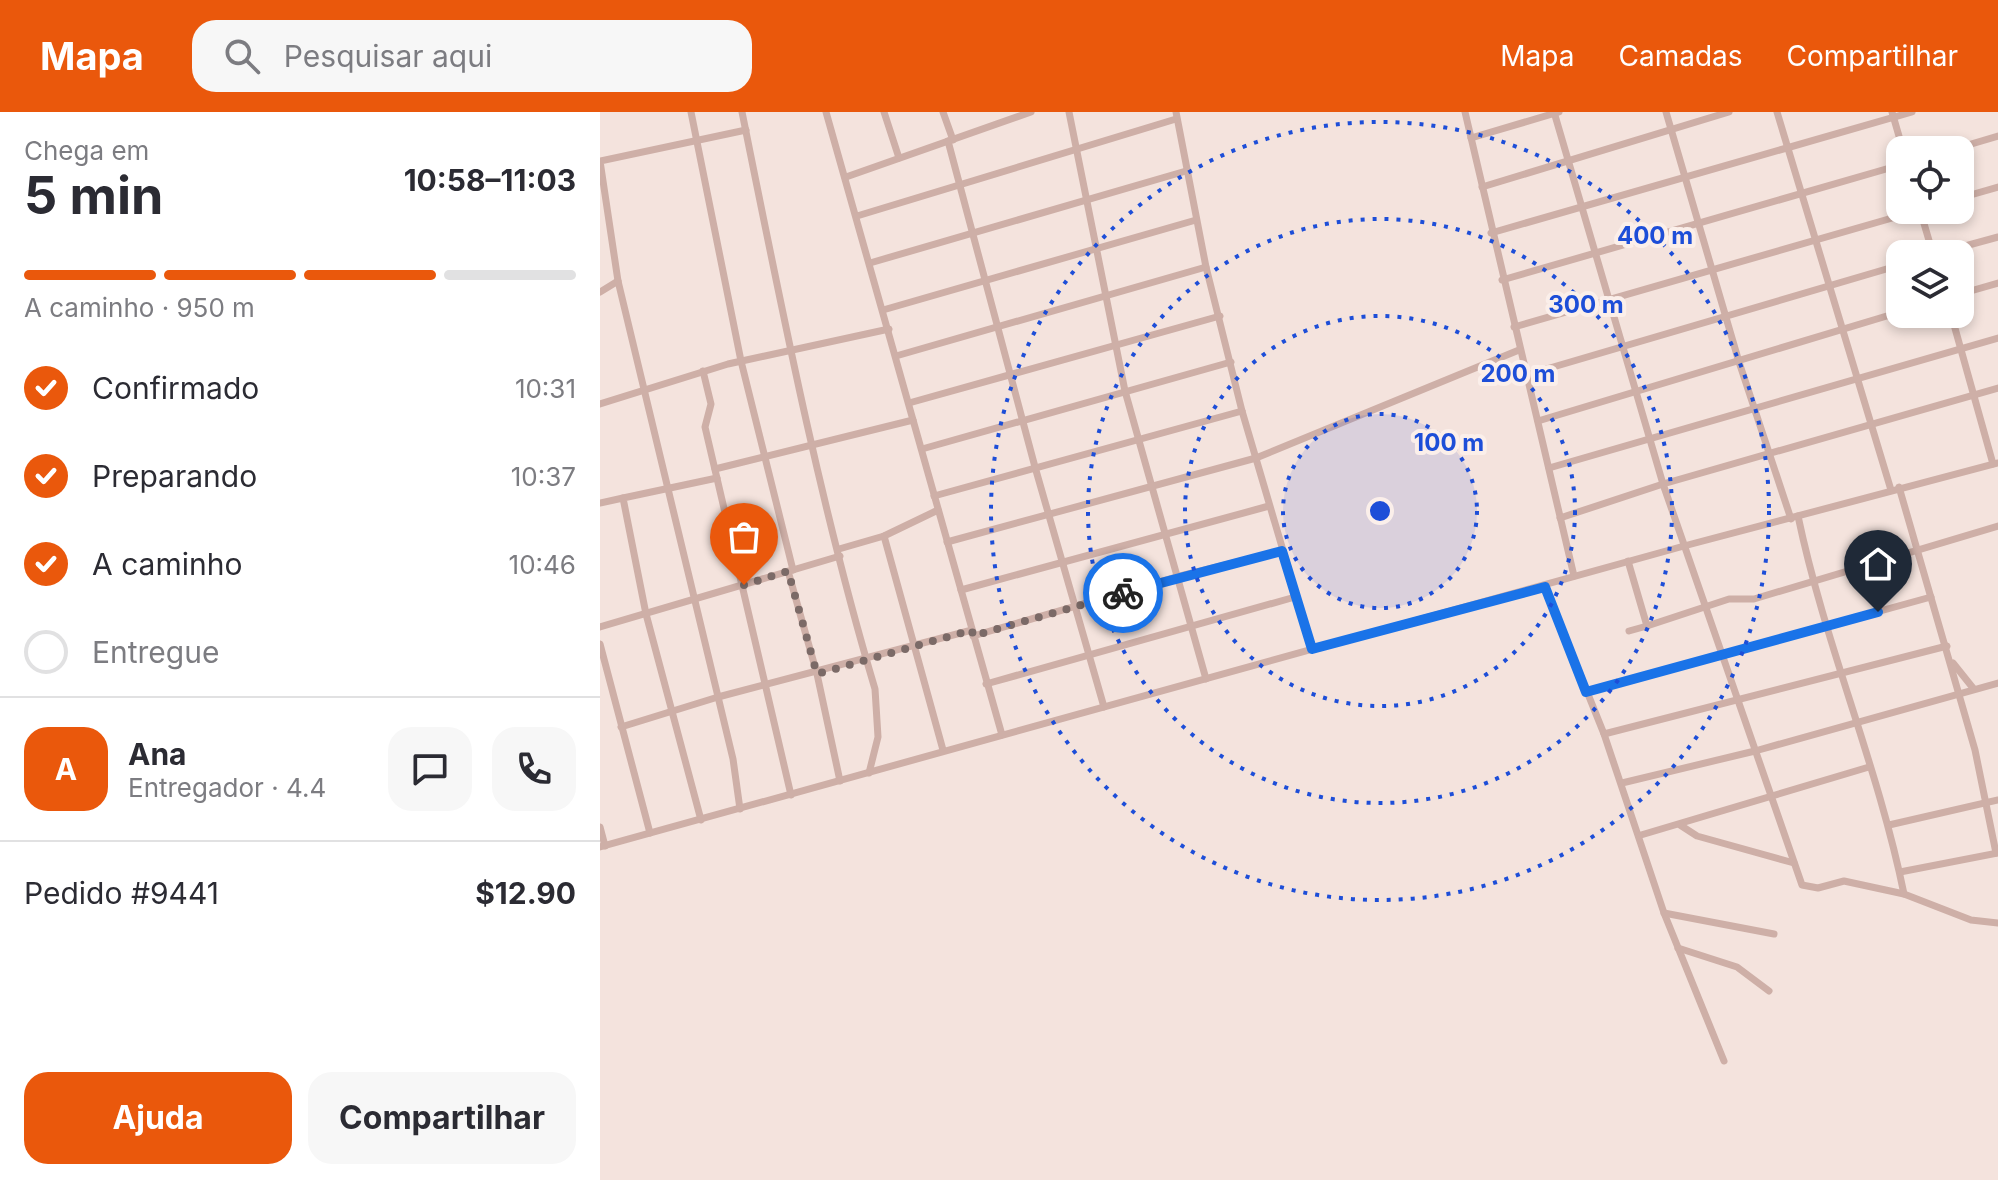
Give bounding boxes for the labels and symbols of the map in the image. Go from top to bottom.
text: 400 m [1617,221,1693,250]
text: 300 m [1548,290,1624,319]
text: 200 m [1480,359,1556,388]
text: 100 m [1414,428,1484,457]
centre of rings [1366,497,1394,525]
pin [710,503,778,585]
pin [1844,530,1912,612]
courier [1083,553,1163,633]

